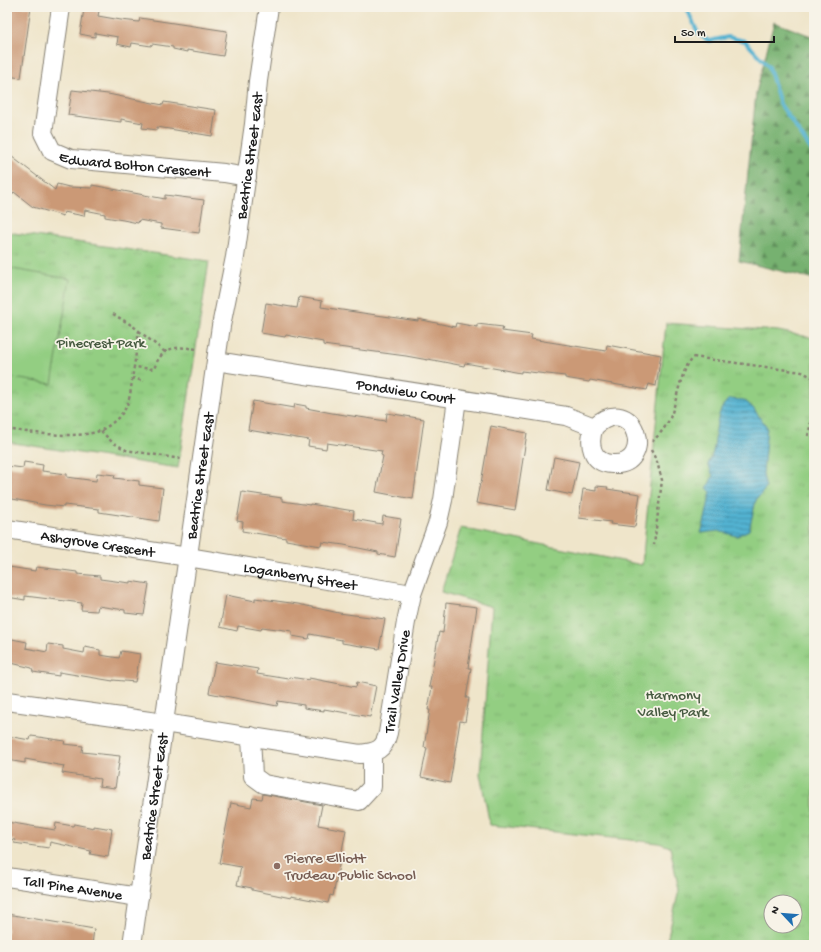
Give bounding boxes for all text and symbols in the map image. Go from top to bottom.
scale bar [675,18,774,44]
text: 50 m [681,27,706,41]
street label: Beatrice Street East [233,90,268,222]
street label: Edward Bolton Crescent [56,148,213,183]
park label: Pinecrest Park [56,335,146,353]
street label: Pondview Court [354,376,458,410]
street label: Beatrice Street East [183,410,220,542]
street label: Ashgrove Crescent [39,527,158,563]
street label: Loganberry Street [242,559,360,596]
street label: Trail Valley Drive [381,628,416,735]
park label: Harmony Valley Park [637,687,710,722]
street label: Beatrice Street East [137,730,174,862]
place label: Pierre Elliott Trudeau Public School [284,850,416,885]
marker: Pierre Elliott Trudeau Public School [272,861,282,871]
street label: Tall Pine Avenue [21,873,124,905]
north arrow [763,894,803,934]
text: N [769,905,783,916]

